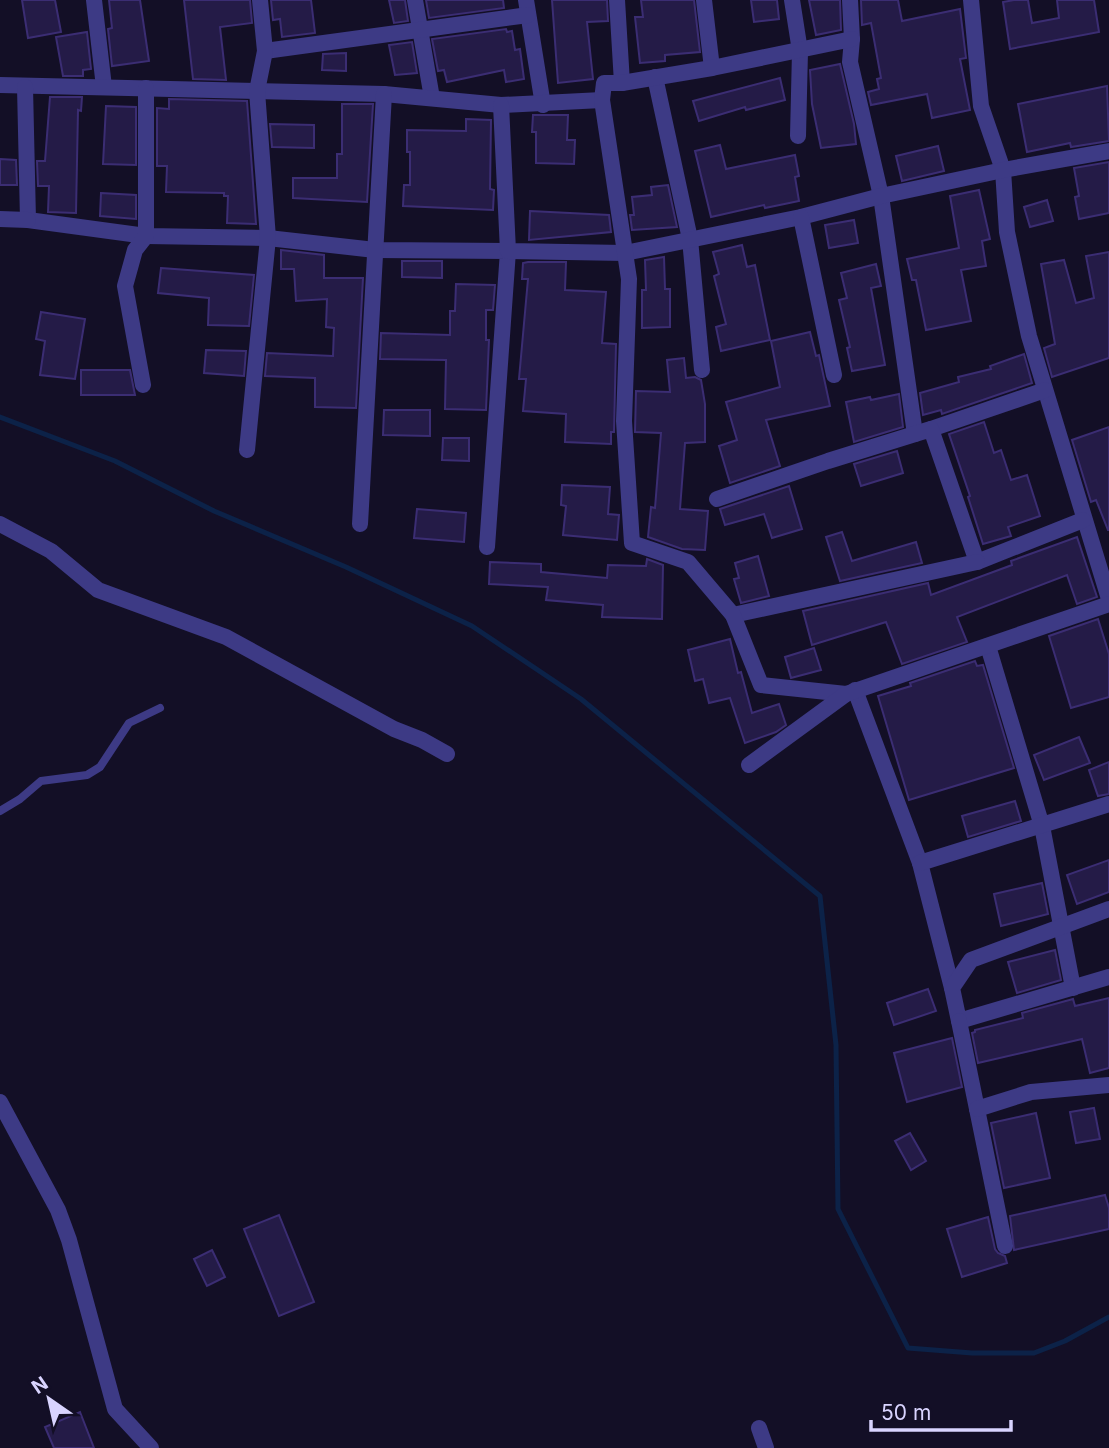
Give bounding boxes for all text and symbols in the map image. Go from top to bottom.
north arrow [14,1364,84,1434]
text: N [27,1372,52,1399]
scale bar [871,1388,1011,1432]
text: 50 m [881,1400,931,1425]

